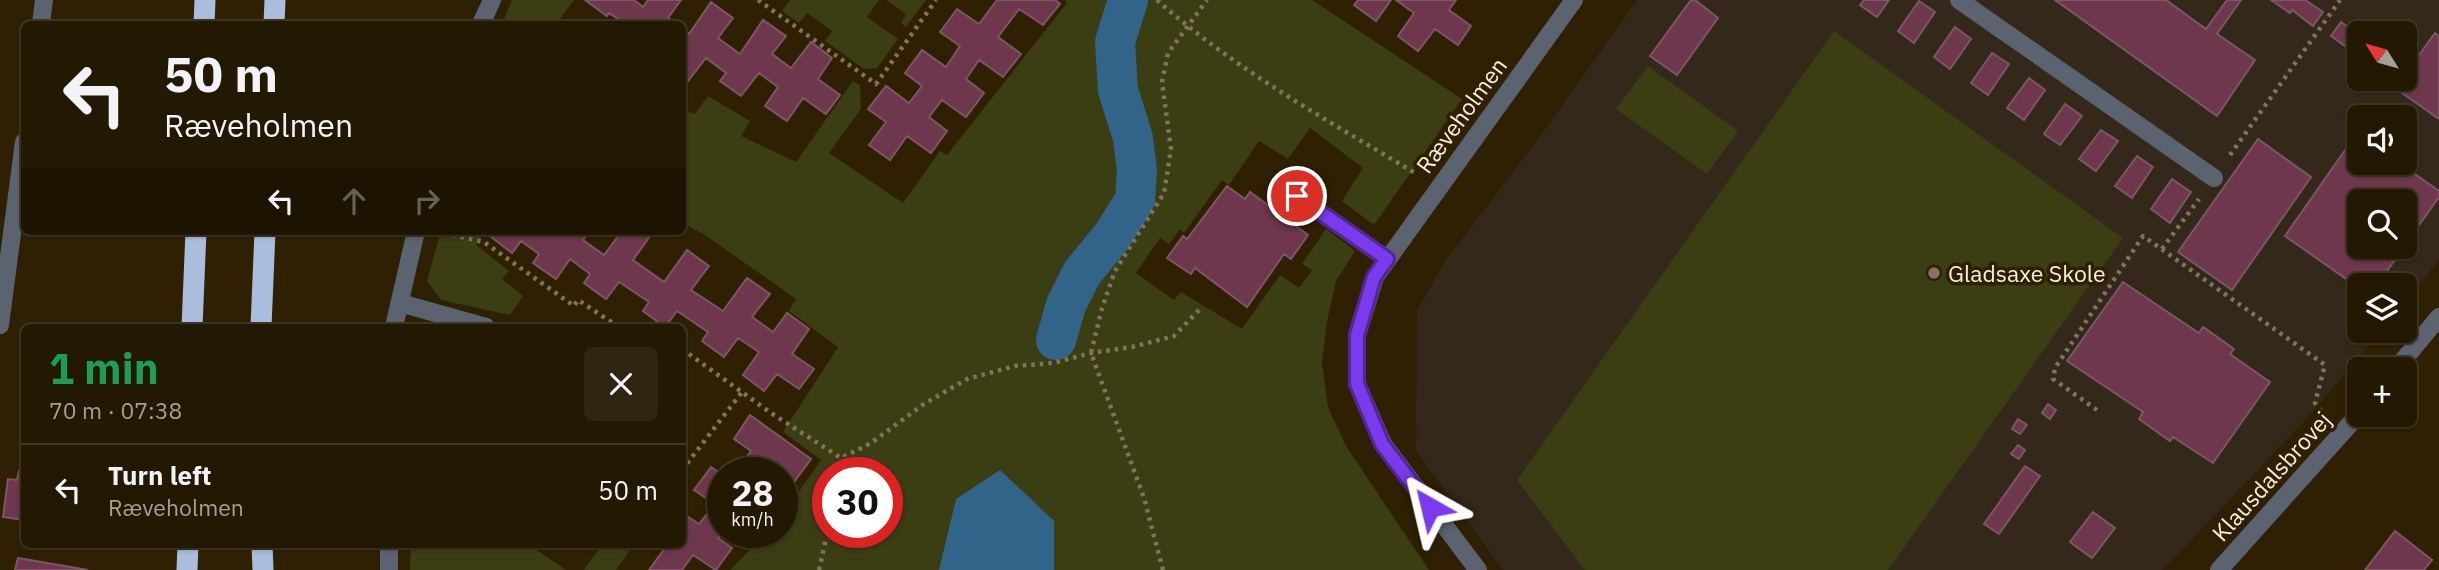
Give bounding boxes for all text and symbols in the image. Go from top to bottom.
north arrow [2347,21,2417,91]
map controls [2347,21,2417,427]
text: 50 m [164,42,278,105]
icon: left [49,49,140,140]
street label: Ræveholmen [1409,51,1513,179]
text: Ræveholmen [164,104,353,146]
button: sound [2347,105,2417,175]
pin [1267,166,1327,226]
icon: arrive [1278,177,1316,215]
icon: left [262,182,300,220]
icon: ahead [335,182,373,220]
icon: right [408,182,446,220]
button: search [2347,189,2417,259]
place label: Gladsaxe Skole [1948,258,2106,288]
marker: Gladsaxe Skole [1926,265,1942,281]
button: layers [2347,273,2417,343]
text: 1 min [49,341,159,396]
button: close [584,347,658,421]
button: + [2347,357,2417,427]
text: 70 m · 07:38 [49,395,182,425]
street label: Klausdalsbrovej [2205,405,2337,547]
speed limit sign: 30 [812,457,903,548]
text: Turn left [108,458,211,492]
text: 28 [731,470,774,516]
position arrow [1393,470,1467,544]
icon: left [49,471,87,509]
text: 50 m [598,473,658,507]
text: Ræveholmen [108,492,244,522]
text: km/h [731,508,774,531]

